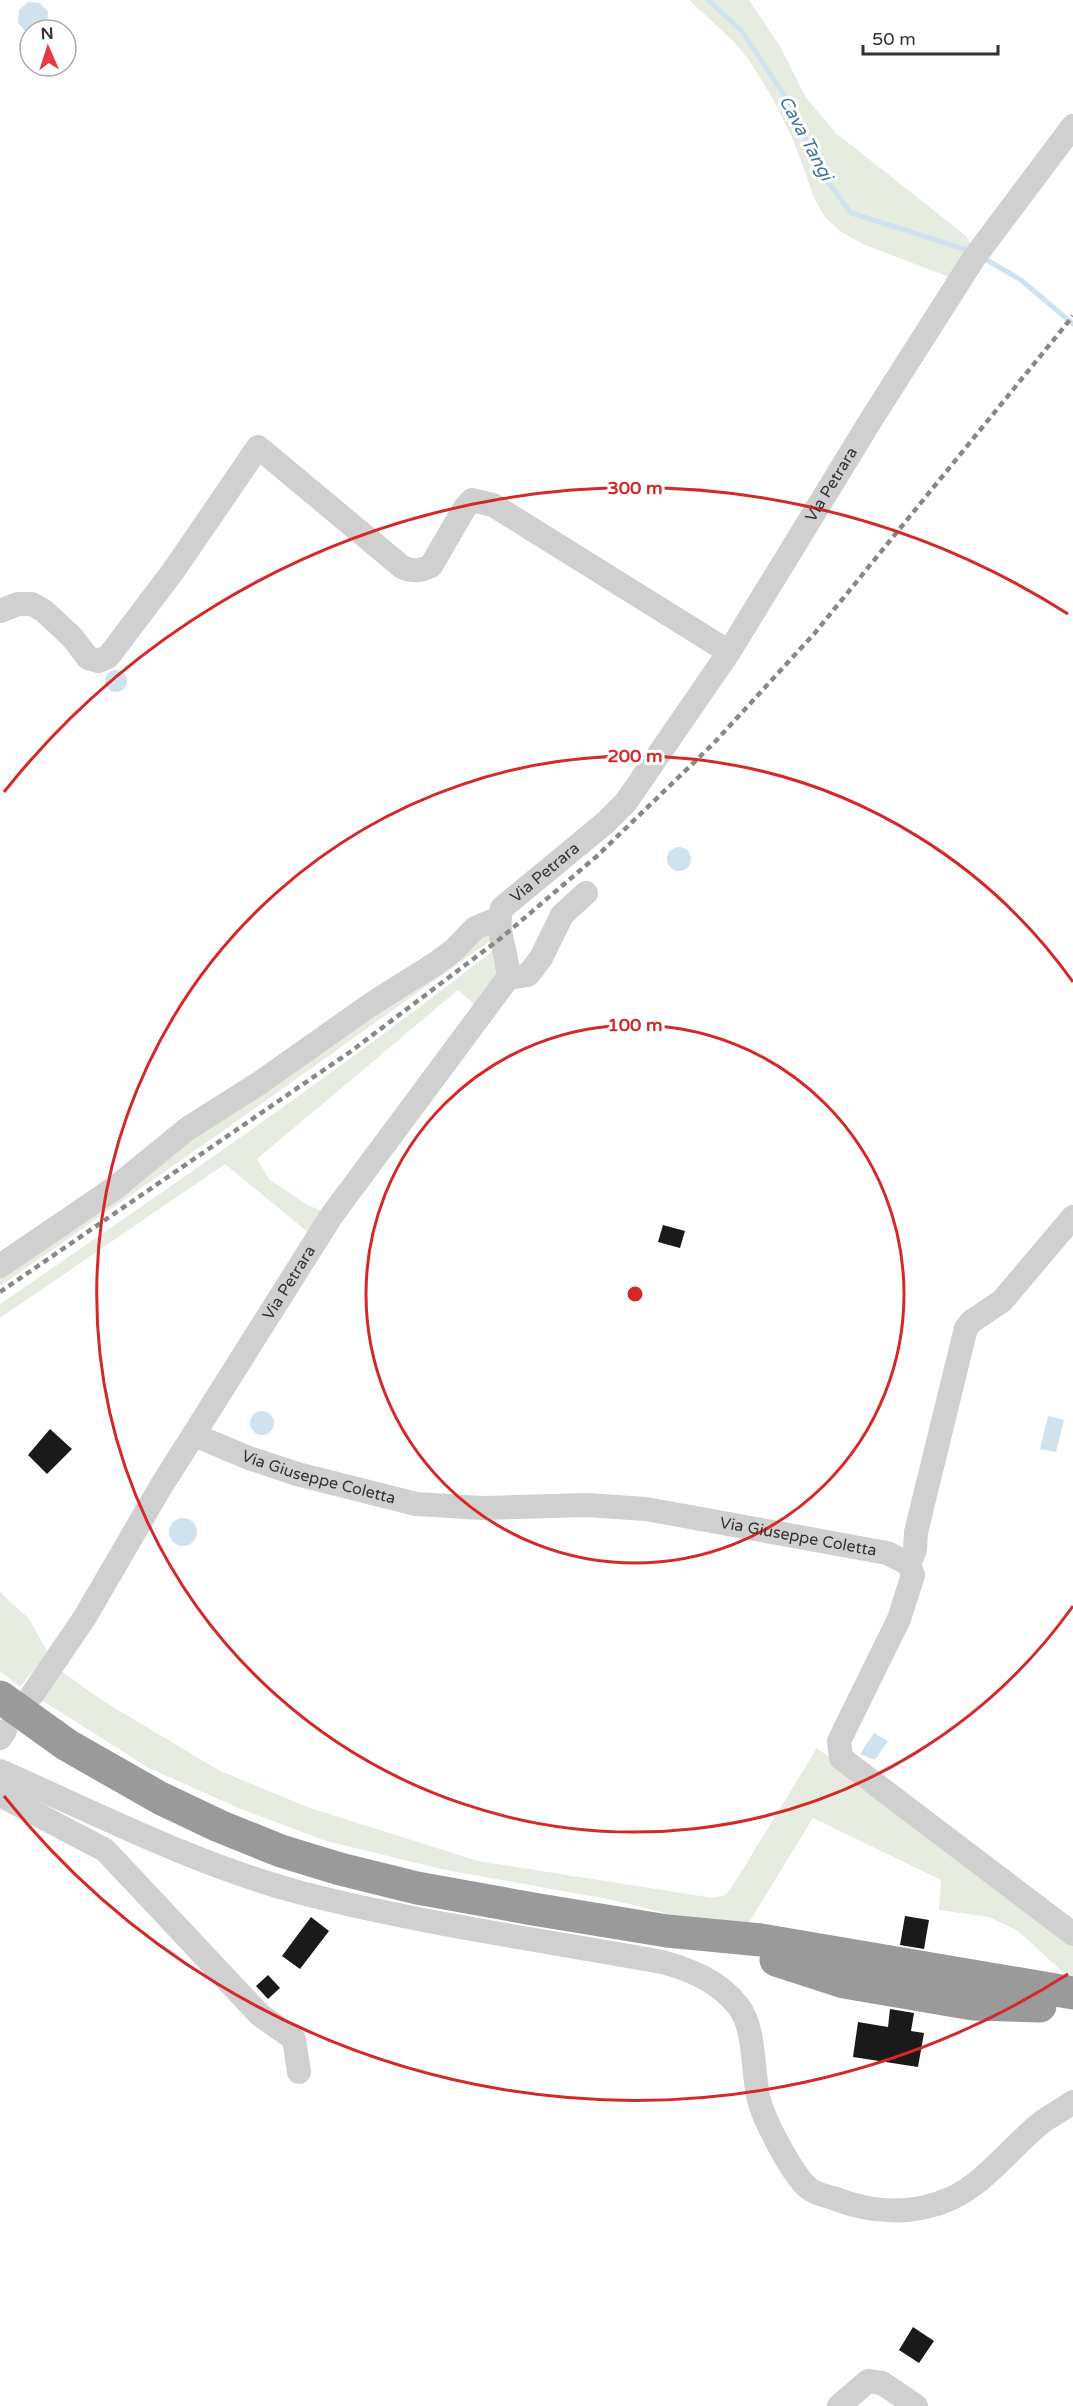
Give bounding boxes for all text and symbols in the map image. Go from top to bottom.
north arrow [18,18,78,78]
scale bar [863,18,998,56]
text: N [40,24,54,44]
text: 50 m [872,28,916,50]
water label: Cava Tangi [774,92,839,186]
street label: Via Petrara [801,443,862,526]
text: 300 m [607,477,663,499]
text: 200 m [607,745,663,767]
street label: Via Petrara [506,838,584,907]
text: 100 m [607,1014,663,1036]
street label: Via Petrara [258,1242,320,1324]
centre of rings [625,1284,645,1304]
street label: Via Giuseppe Coletta [239,1446,398,1508]
street label: Via Giuseppe Coletta [718,1513,878,1561]

